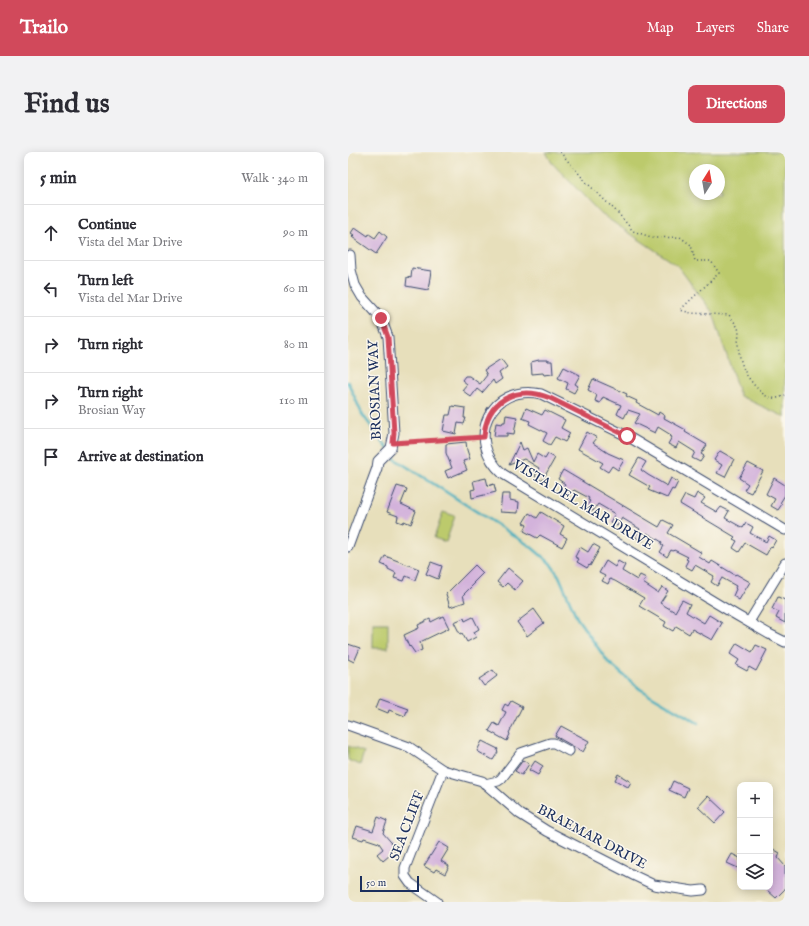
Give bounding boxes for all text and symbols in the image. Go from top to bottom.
text: Trailo [20,16,68,40]
text: Map [647,19,674,37]
text: Layers [696,19,735,37]
text: Share [757,19,789,37]
button: Directions [688,85,785,123]
text: Find us [24,87,110,122]
north arrow [689,164,725,200]
text: 5 min [40,168,77,189]
text: Walk · 340 m [241,170,308,187]
text: Continue [78,215,136,234]
icon: ahead [40,222,62,244]
text: 90 m [283,224,308,241]
text: Vista del Mar Drive [78,234,183,251]
text: Turn left [78,271,134,290]
icon: left [40,278,62,300]
text: 60 m [283,280,308,297]
text: Vista del Mar Drive [78,290,183,307]
route end [372,309,390,327]
icon: right [40,334,62,356]
text: Turn right [78,335,143,354]
text: 80 m [284,336,308,353]
street label: BROSIAN WAY [364,338,386,440]
text: Turn right [78,383,143,402]
icon: right [40,390,62,412]
text: 110 m [279,392,308,409]
text: Brosian Way [78,402,145,419]
route start [618,427,636,445]
icon: arrive [40,446,62,468]
text: Arrive at destination [78,447,204,466]
street label: VISTA DEL MAR DRIVE [508,455,657,554]
map controls [737,782,773,890]
button: + [737,782,773,818]
street label: SEA CLIFF [385,789,429,863]
street label: BRAEMAR DRIVE [534,800,650,874]
button: − [737,818,773,854]
button: layers [737,854,773,890]
scale bar [360,874,419,893]
text: 50 m [366,876,386,890]

